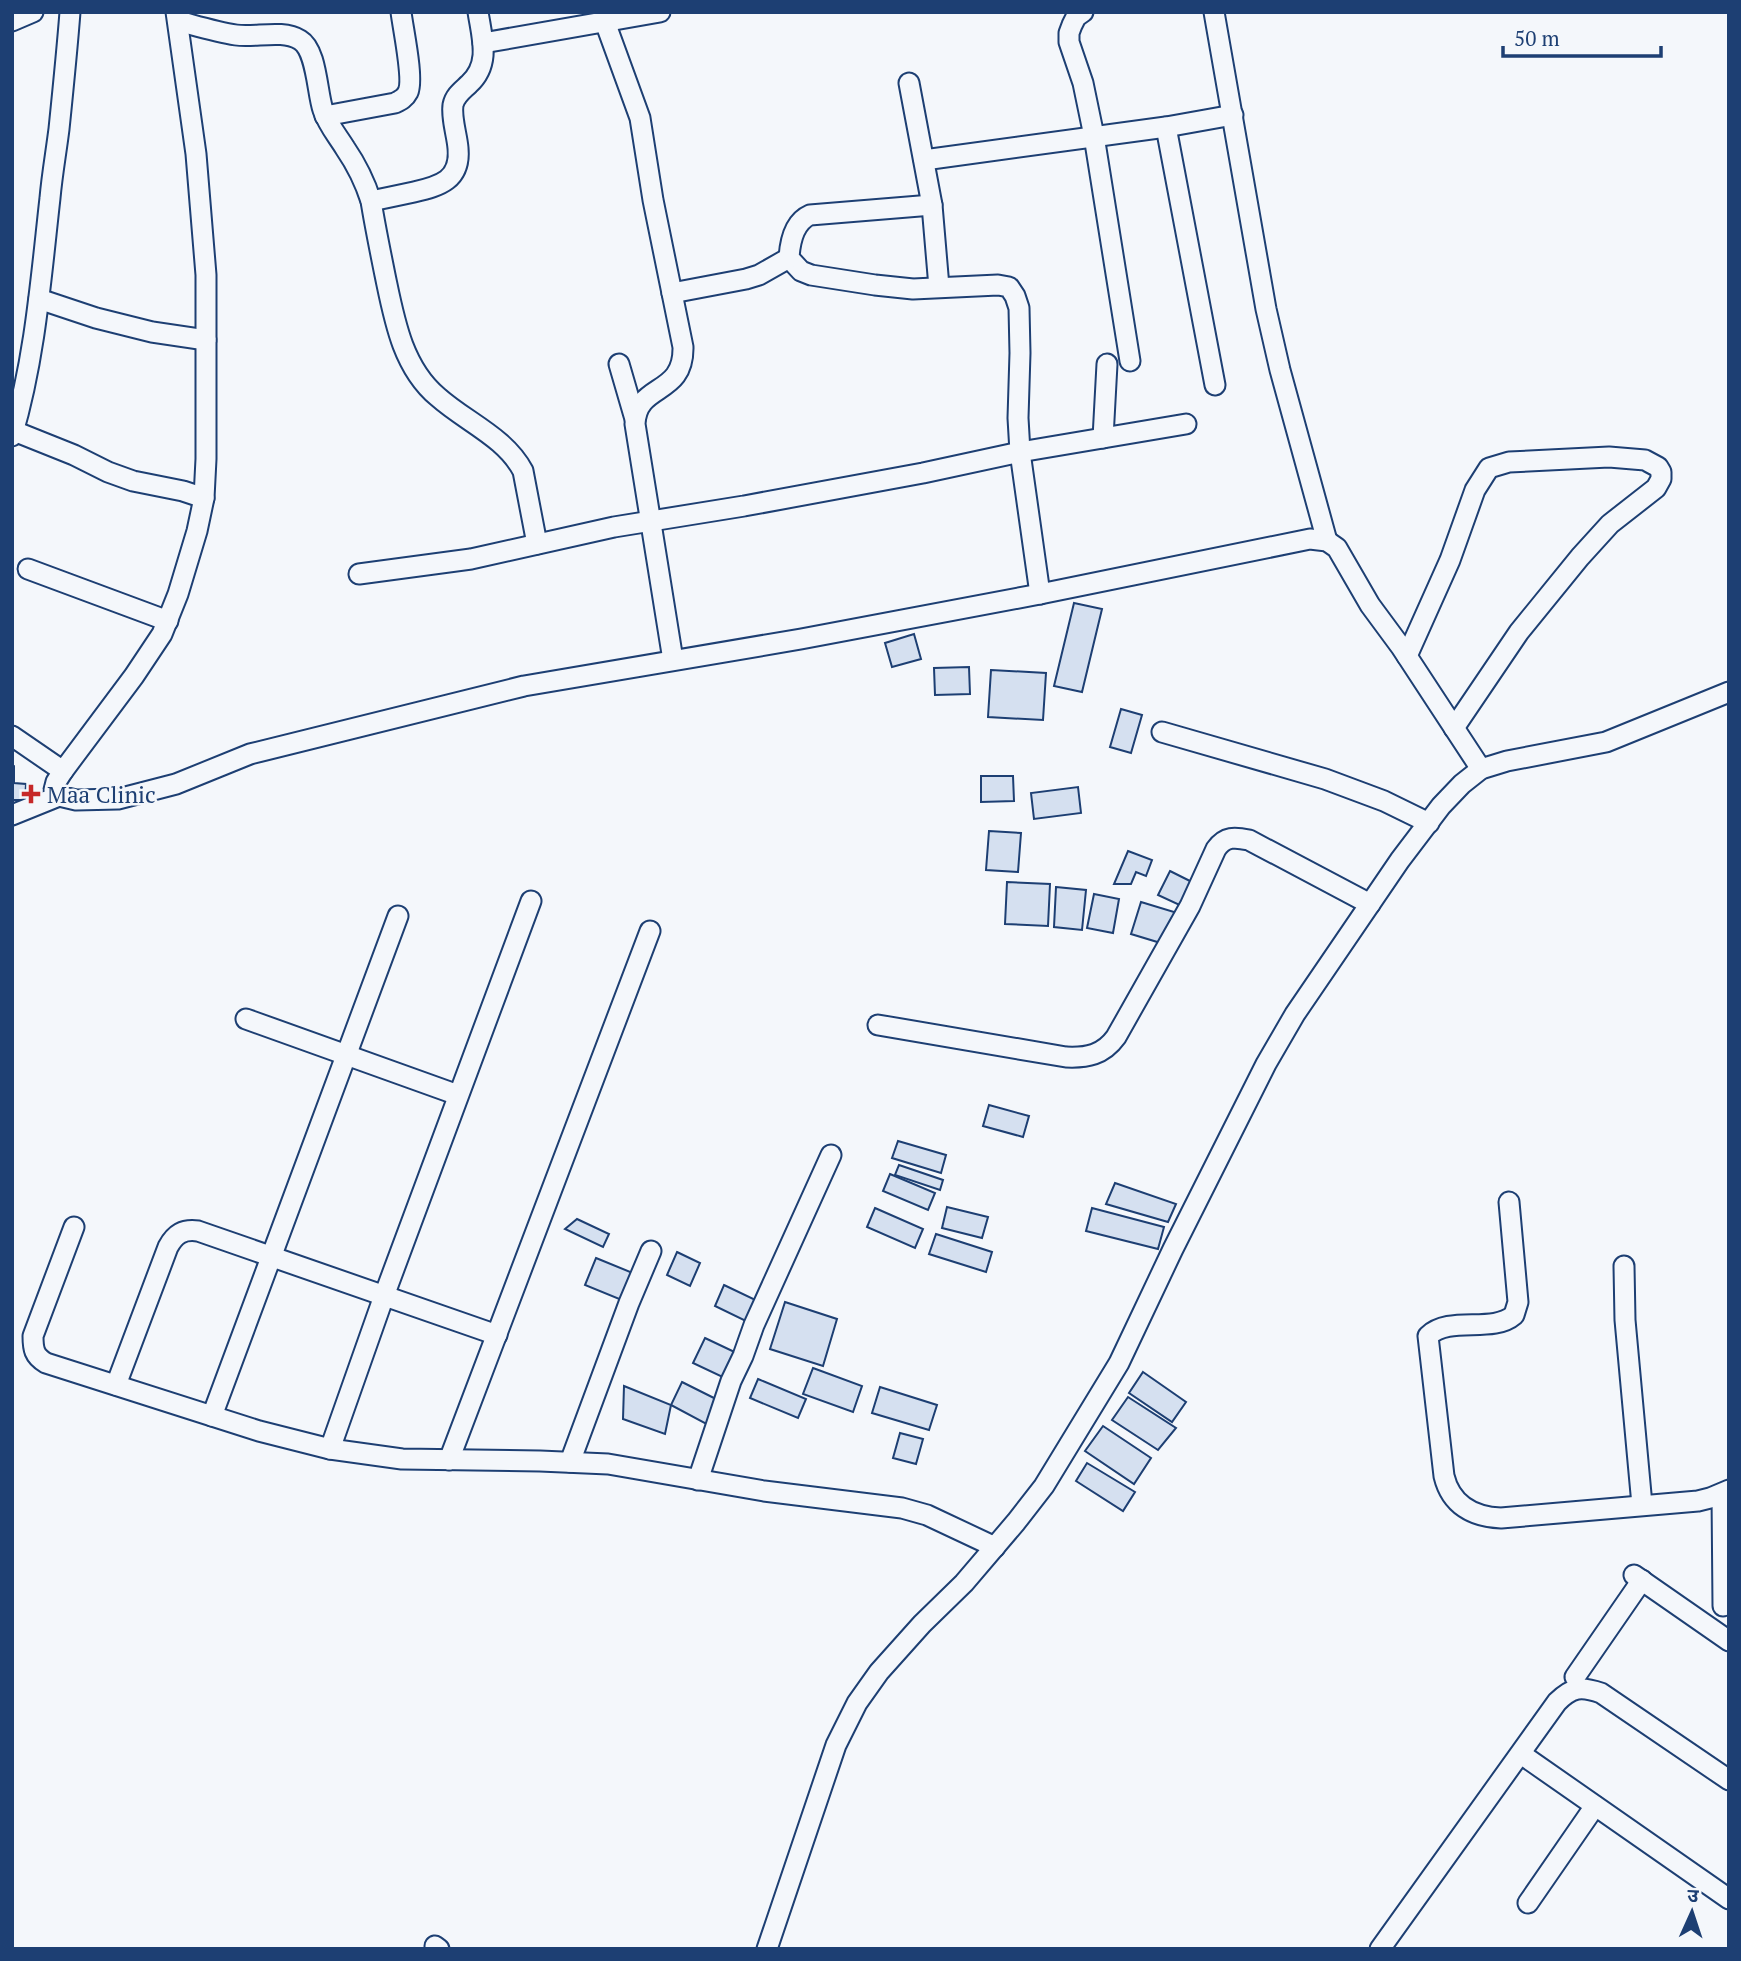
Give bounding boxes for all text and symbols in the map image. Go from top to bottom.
scale bar [1503,14,1660,58]
text: 50 m [1514,24,1560,52]
place label: Maa Clinic [47,779,156,810]
marker: Maa Clinic [21,784,41,804]
north arrow [1657,1877,1727,1947]
text: उ [1687,1882,1700,1907]

